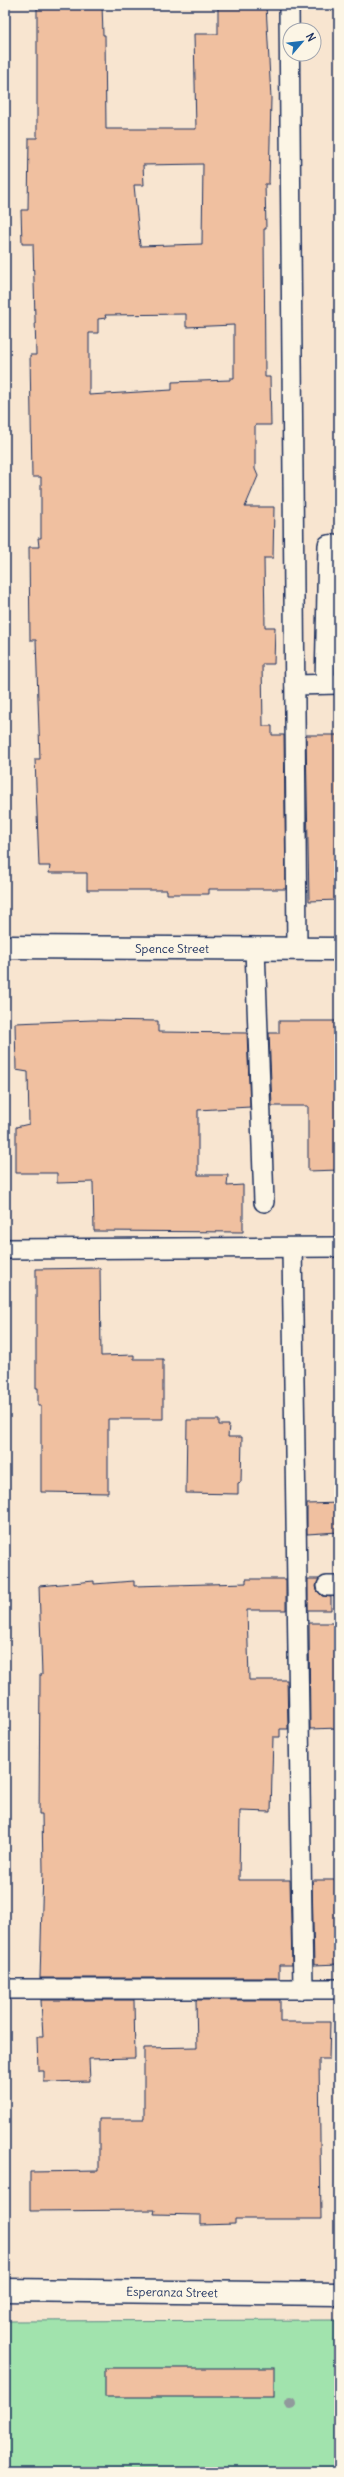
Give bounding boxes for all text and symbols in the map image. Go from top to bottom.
north arrow [282,22,322,62]
text: N [303,31,319,44]
street label: Spence Street [135,941,209,956]
street label: Esperanza Street [126,2284,218,2300]

